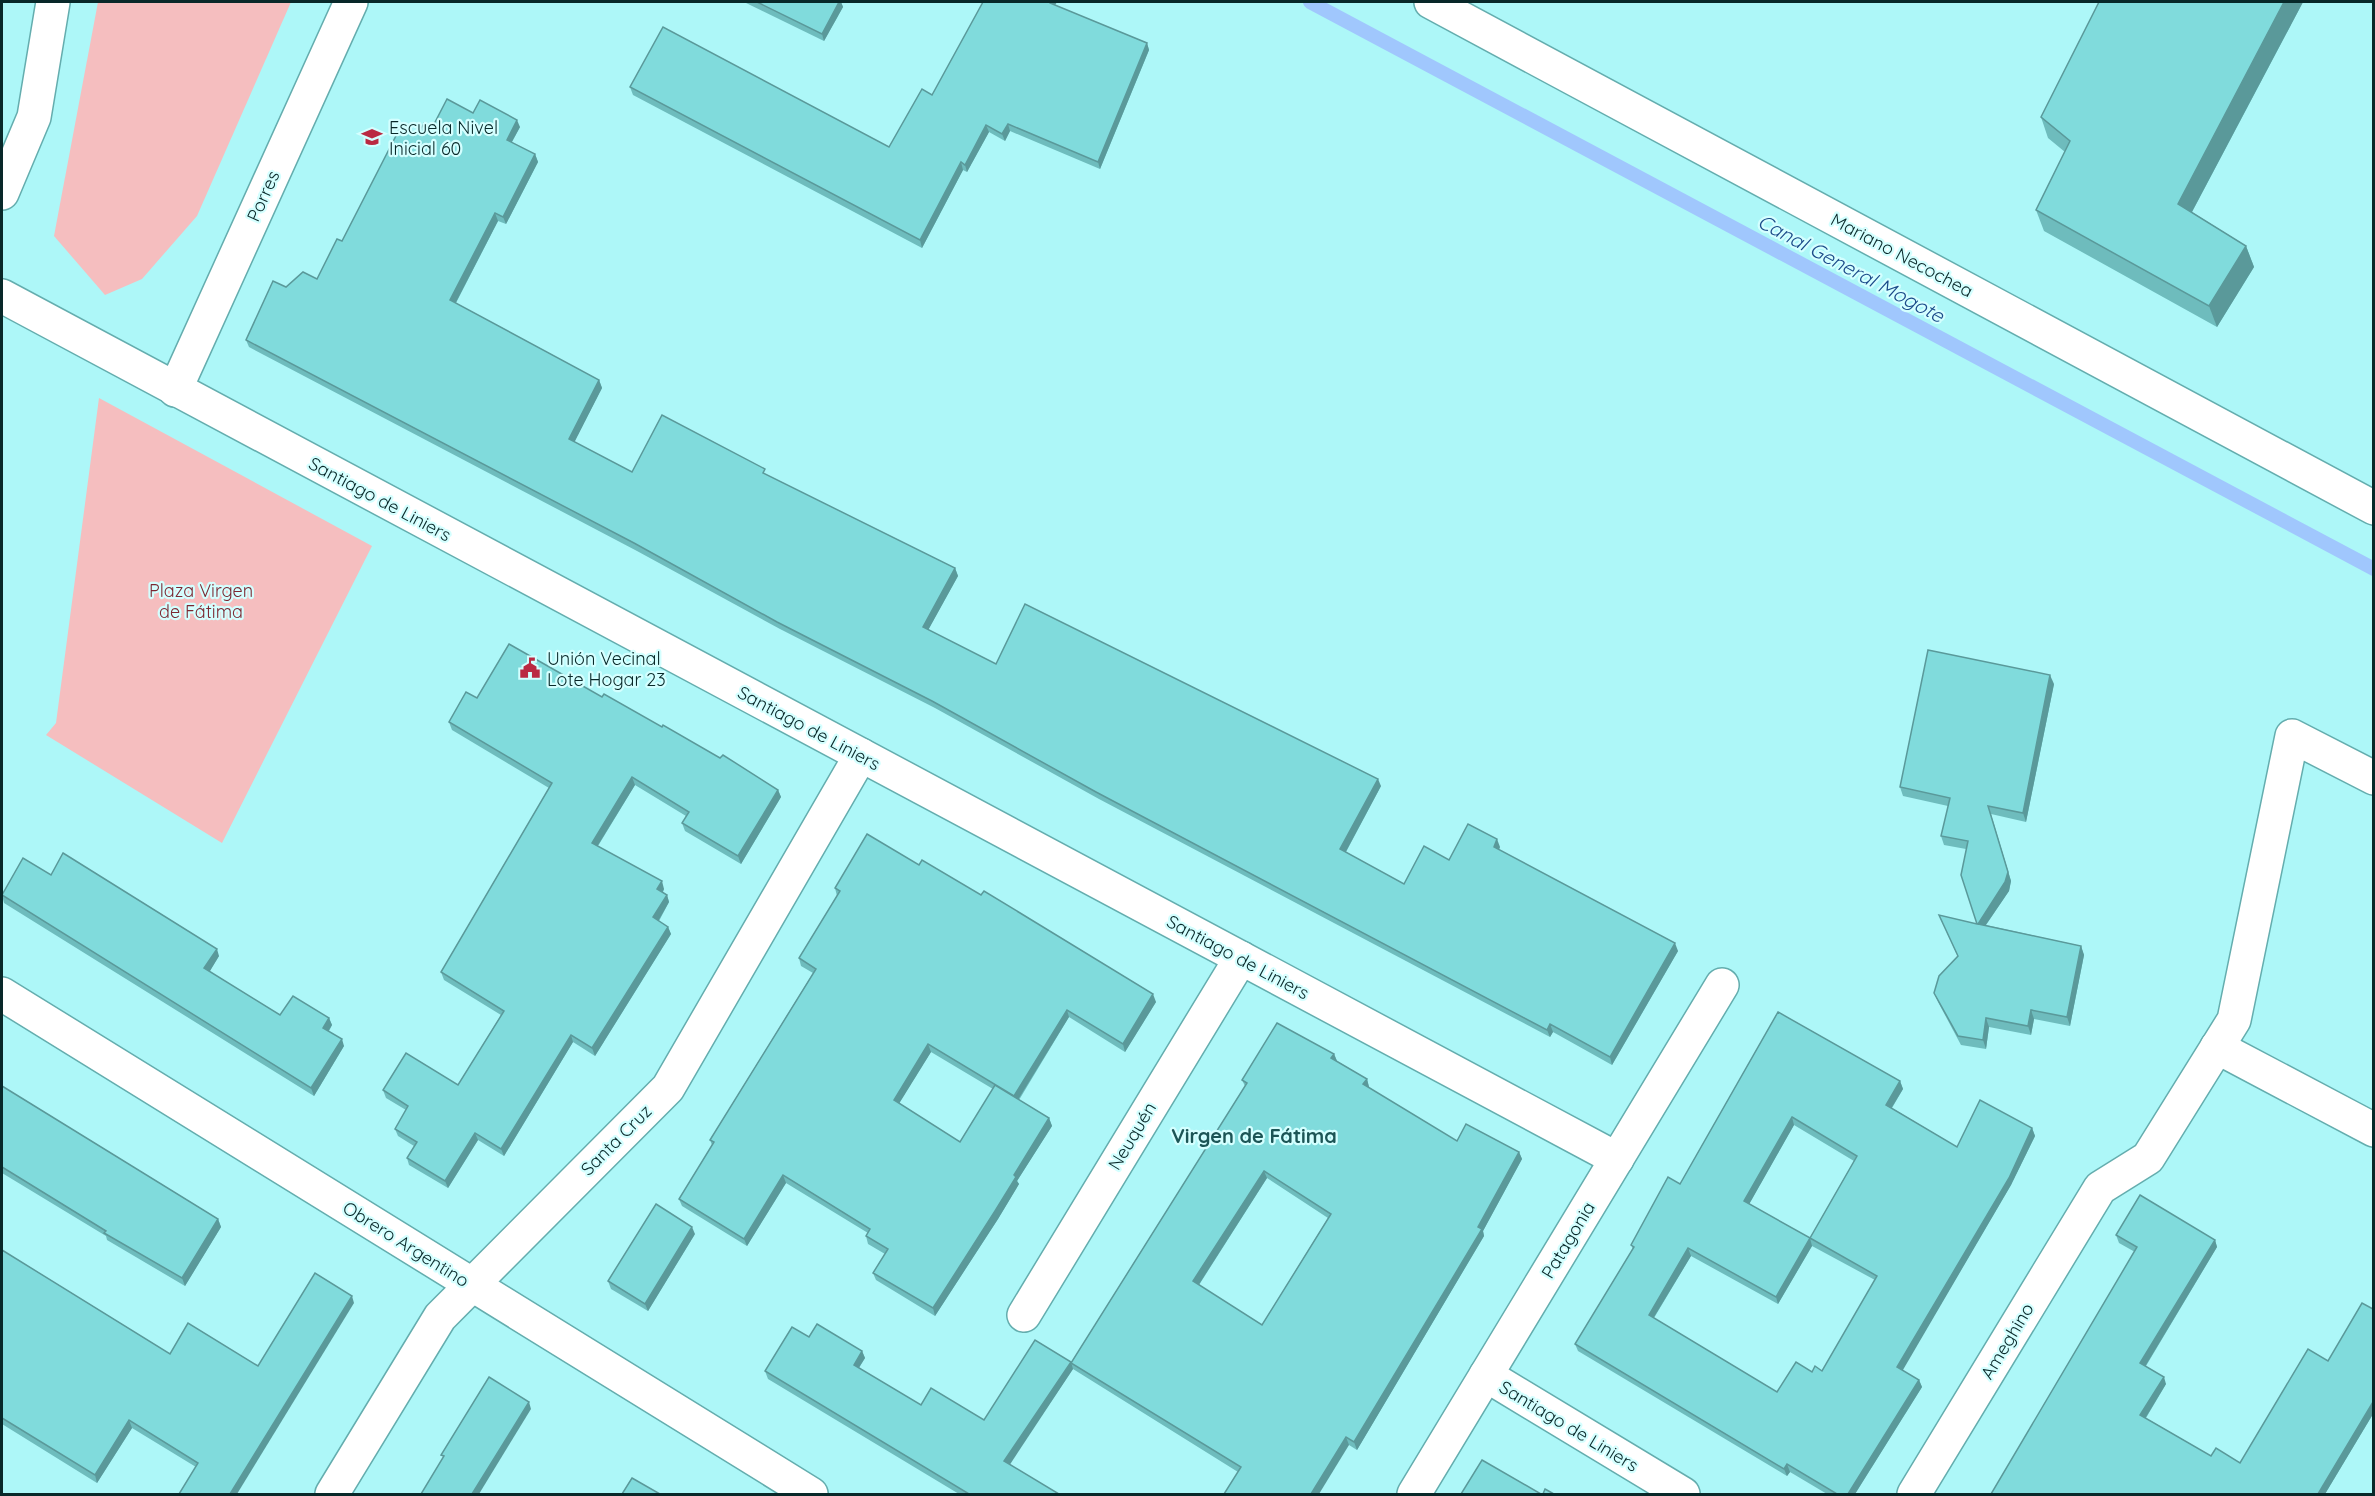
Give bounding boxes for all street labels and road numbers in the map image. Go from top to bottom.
street label: Porres [242,167,284,225]
street label: Mariano Necochea [1827,208,1977,302]
street label: Santiago de Liniers [305,452,455,546]
street label: Santiago de Liniers [734,681,884,775]
street label: Santiago de Liniers [1163,910,1313,1004]
street label: Neuquén [1103,1098,1161,1174]
street label: Santa Cruz [576,1100,656,1180]
street label: Obrero Argentino [339,1196,473,1292]
street label: Patagonia [1536,1197,1600,1283]
street label: Ameghino [1975,1299,2039,1383]
street label: Santiago de Liniers [1495,1375,1643,1477]

